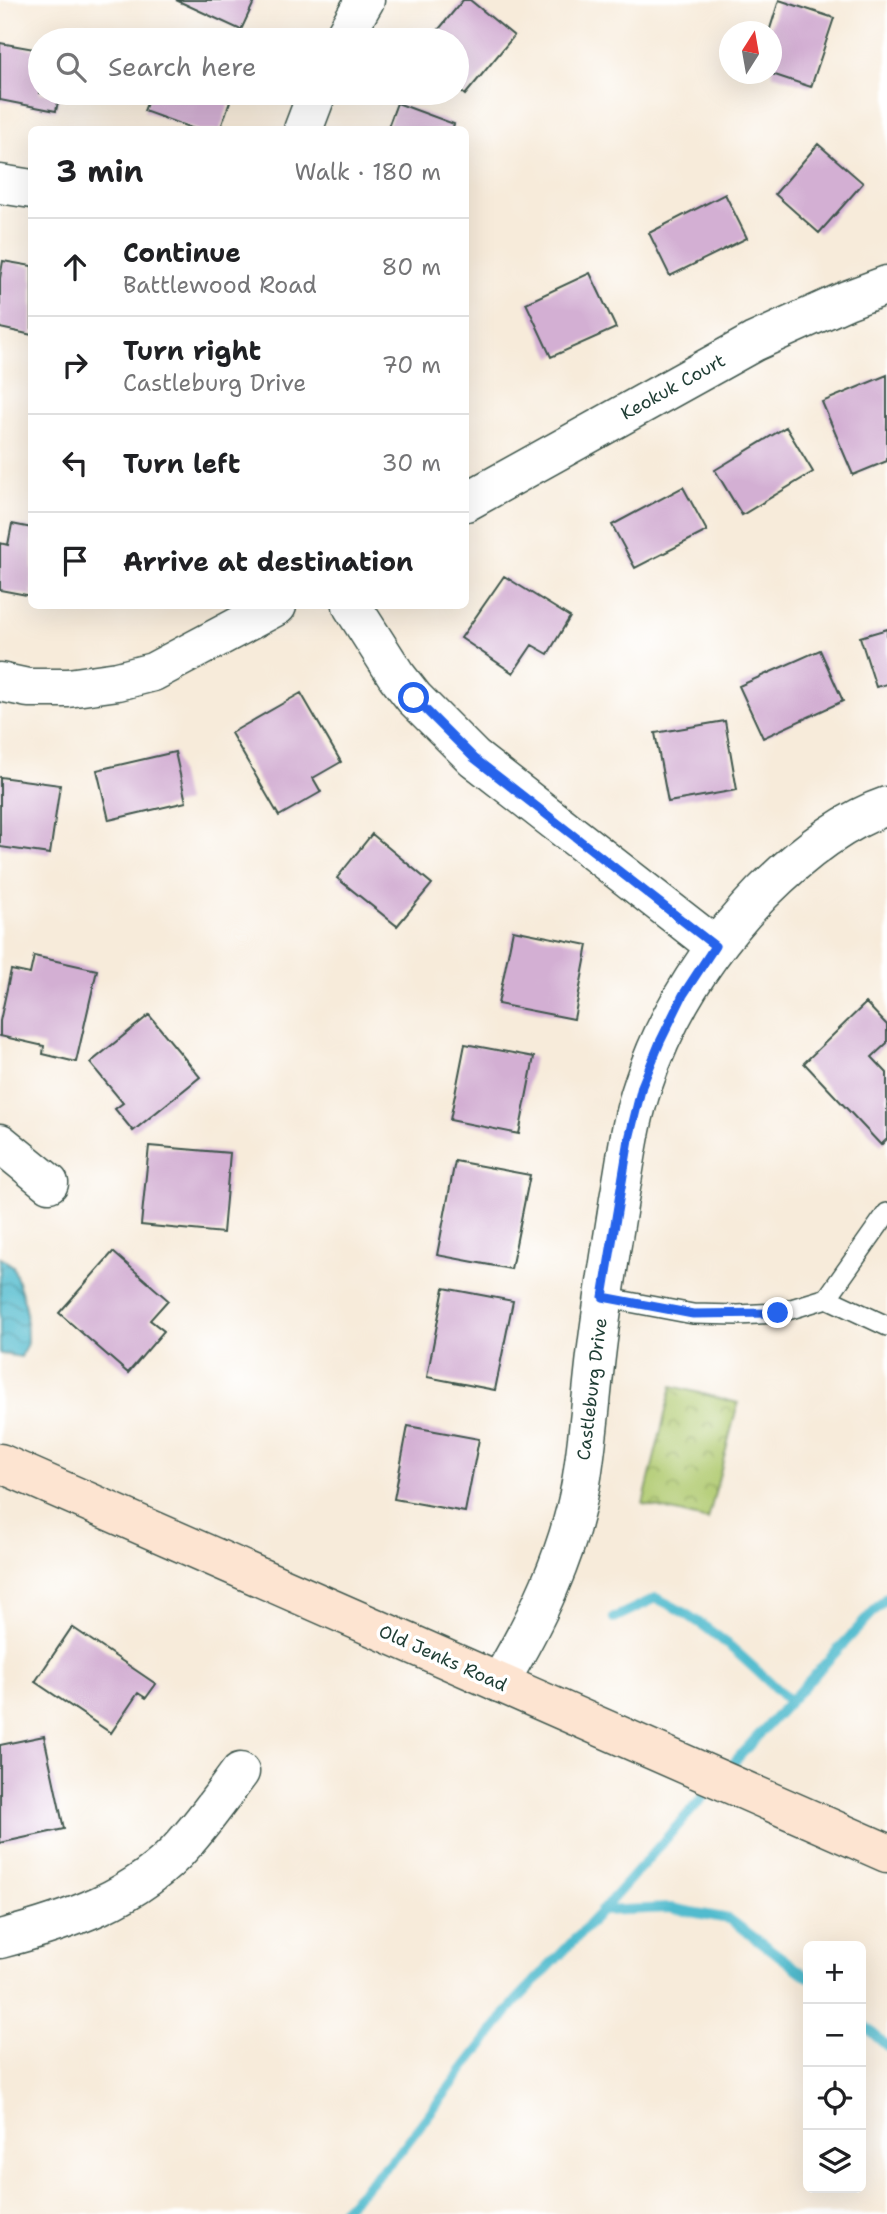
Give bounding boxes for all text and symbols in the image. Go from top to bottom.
north arrow [719,21,782,84]
search box [28,28,469,105]
icon: search [52,48,90,86]
text: Search here [108,49,257,84]
text: 3 min [56,151,143,192]
text: Walk · 180 m [295,157,441,187]
text: Continue [123,235,241,270]
icon: ahead [56,248,94,286]
text: 80 m [382,252,441,282]
text: Battlewood Road [123,270,317,300]
text: Turn right [123,333,261,368]
icon: right [56,346,94,384]
street label: Keokuk Court [616,348,730,426]
text: 70 m [382,350,441,380]
text: Castleburg Drive [123,368,306,398]
icon: left [56,444,94,482]
text: Turn left [123,446,240,481]
text: 30 m [382,448,441,478]
icon: arrive [56,542,94,580]
text: Arrive at destination [123,544,413,579]
route start [398,682,429,713]
route end [762,1297,793,1328]
street label: Castleburg Drive [571,1316,613,1462]
street label: Old Jenks Road [375,1619,511,1697]
map controls [803,1941,866,2193]
button: + [803,1941,866,2004]
button: − [803,2004,866,2067]
button: locate [803,2067,866,2130]
button: layers [803,2130,866,2193]

